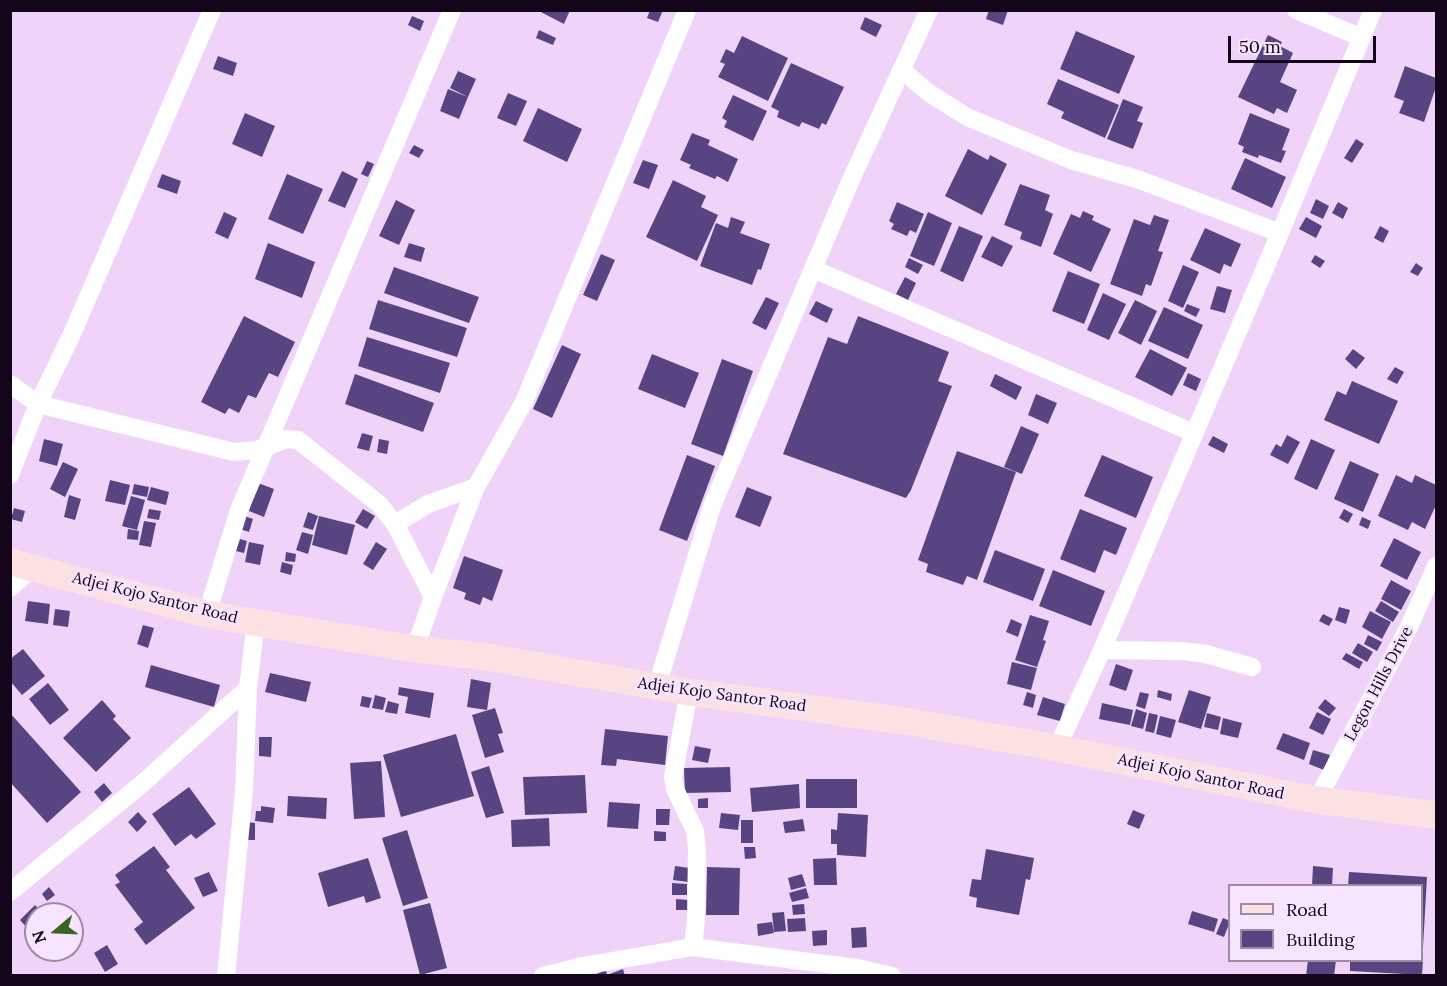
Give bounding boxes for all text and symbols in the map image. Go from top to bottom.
scale bar [1231,24,1380,62]
text: 50 m [1239,35,1281,58]
street label: Adjei Kojo Santor Road [70,568,240,628]
street label: Legon Hills Drive [1341,623,1417,745]
street label: Adjei Kojo Santor Road [637,674,807,716]
street label: Adjei Kojo Santor Road [1116,750,1286,804]
legend [1228,884,1423,962]
text: Road [1286,898,1328,921]
north arrow [24,902,84,962]
text: N [27,928,50,946]
text: Building [1286,928,1354,951]

